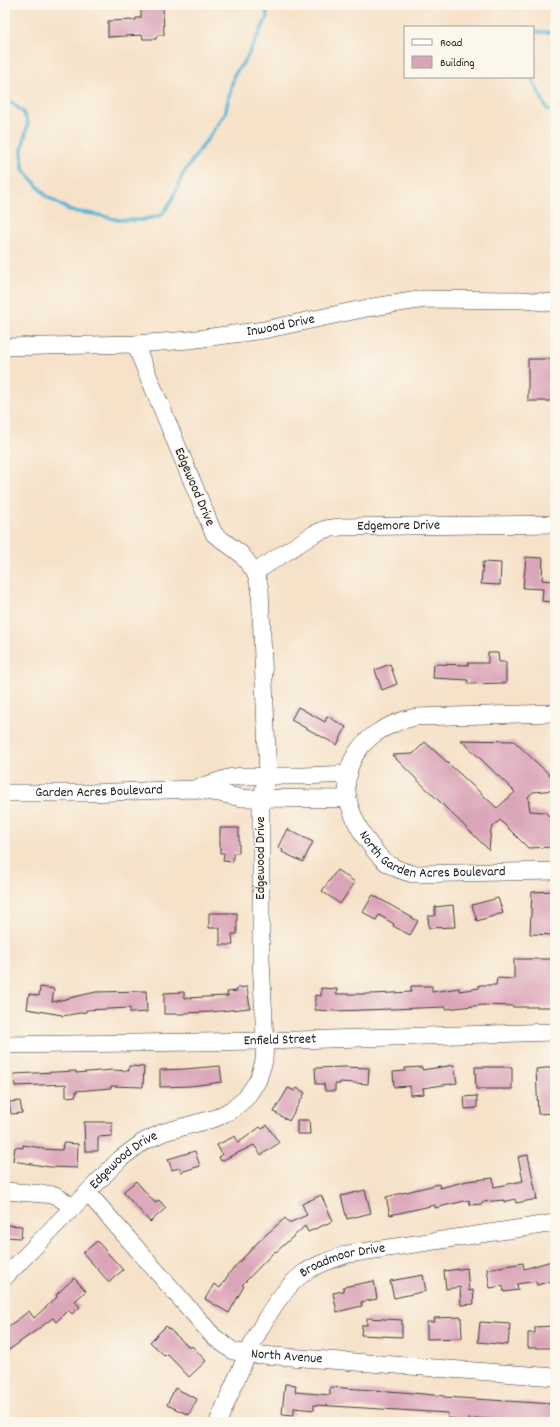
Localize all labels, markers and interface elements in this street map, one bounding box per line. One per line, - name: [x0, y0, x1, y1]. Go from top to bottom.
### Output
- legend: [404, 26, 534, 78]
- text: Road: [440, 35, 462, 52]
- text: Building: [440, 55, 475, 72]
- street label: Inwood Drive: [245, 309, 317, 342]
- street label: Edgewood Drive: [168, 445, 220, 529]
- street label: Edgemore Drive: [357, 516, 440, 537]
- street label: Garden Acres Boulevard: [35, 780, 163, 803]
- street label: Edgewood Drive: [251, 816, 271, 900]
- street label: North Garden Acres Boulevard: [353, 827, 506, 884]
- street label: Enfield Street: [243, 1029, 317, 1051]
- street label: Edgewood Drive: [85, 1126, 161, 1194]
- street label: Broadmoor Drive: [296, 1239, 387, 1283]
- street label: North Avenue: [250, 1344, 323, 1370]

